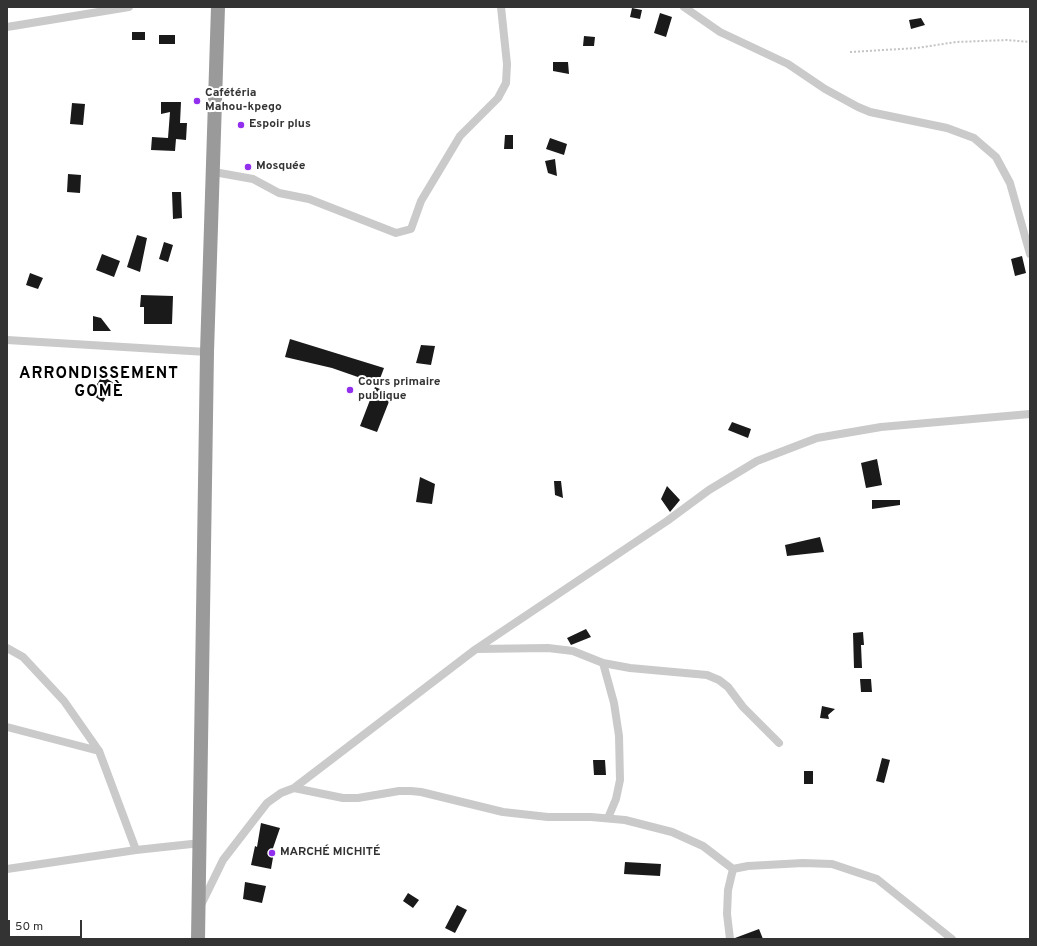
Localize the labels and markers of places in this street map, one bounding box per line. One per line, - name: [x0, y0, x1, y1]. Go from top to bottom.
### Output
- place label: Cafétéria Mahou-kpego: [205, 87, 282, 115]
- marker: Cafétéria Mahou-kpego: [192, 96, 202, 106]
- place label: Espoir plus: [249, 118, 311, 132]
- marker: Espoir plus: [236, 120, 246, 130]
- place label: Mosquée: [256, 160, 305, 174]
- marker: Mosquée: [243, 162, 253, 172]
- place label: Cours primaire publique: [358, 376, 440, 404]
- marker: Cours primaire publique: [345, 385, 355, 395]
- place label: MARCHÉ MICHITÉ: [280, 846, 380, 860]
- marker: MARCHÉ MICHITÉ: [267, 848, 277, 858]

